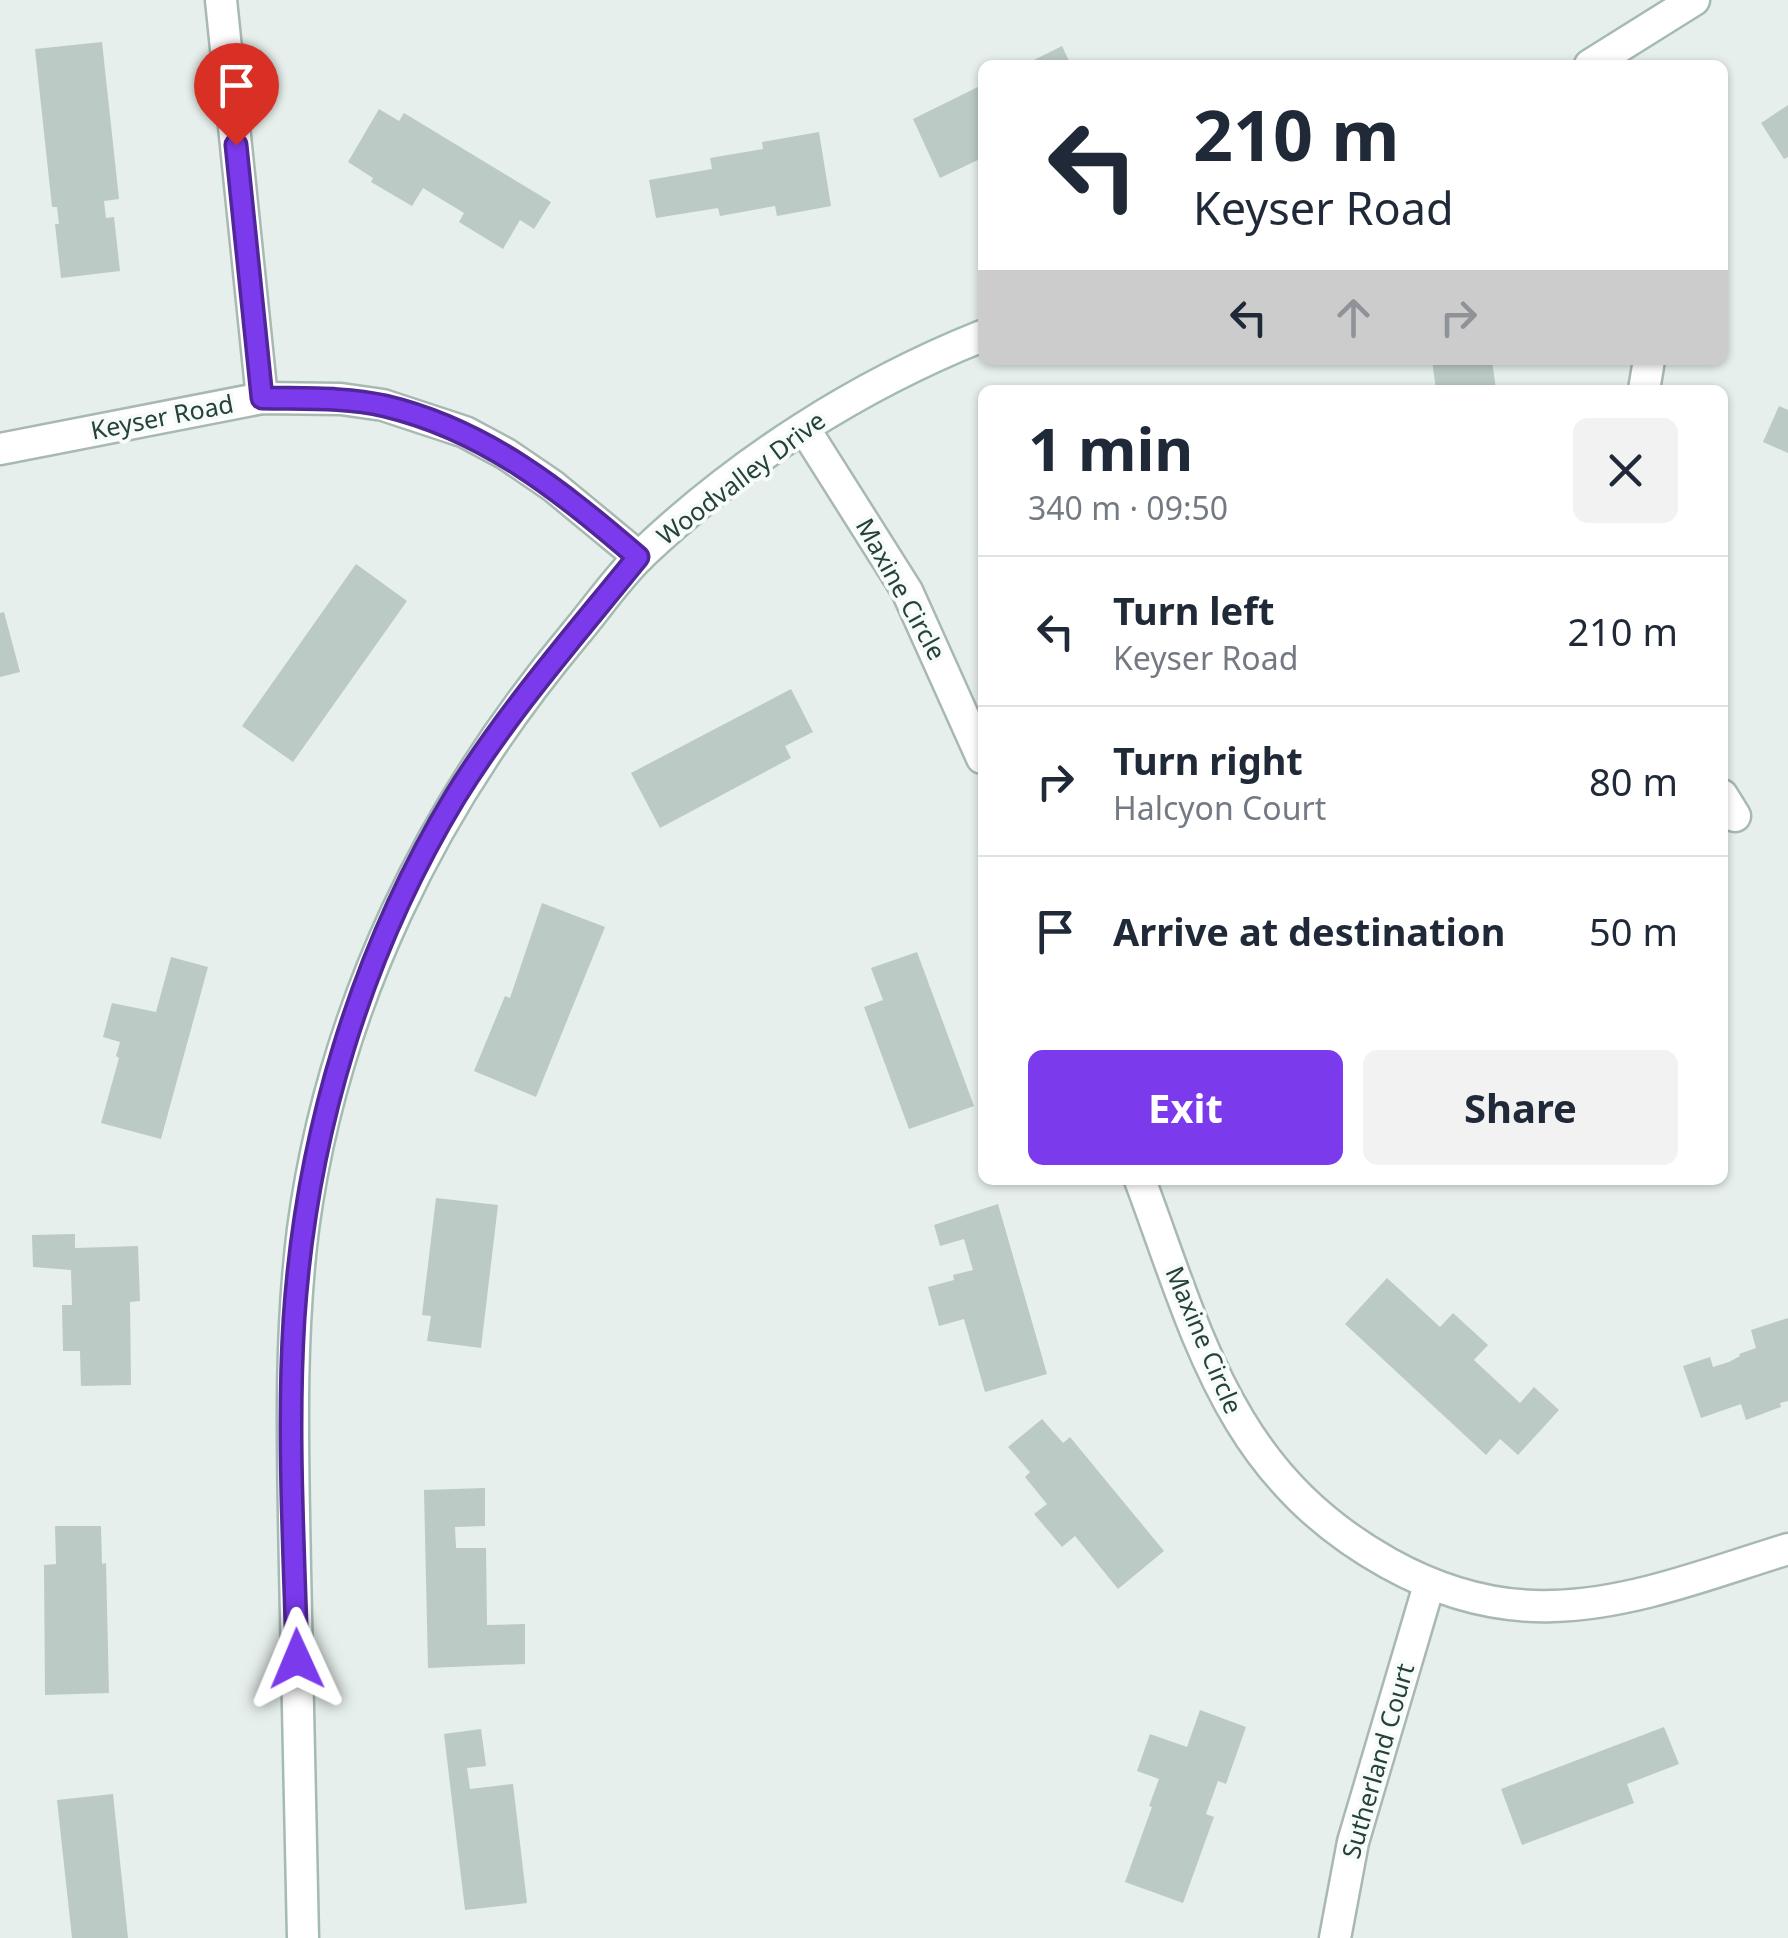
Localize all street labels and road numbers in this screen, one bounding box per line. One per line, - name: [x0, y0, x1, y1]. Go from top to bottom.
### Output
- street label: Keyser Road: [87, 386, 236, 447]
- street label: Woodvalley Drive: [649, 403, 832, 552]
- street label: Maxine Circle: [849, 512, 955, 665]
- street label: Maxine Circle: [1159, 1261, 1251, 1419]
- street label: Sutherland Court: [1333, 1659, 1421, 1862]

